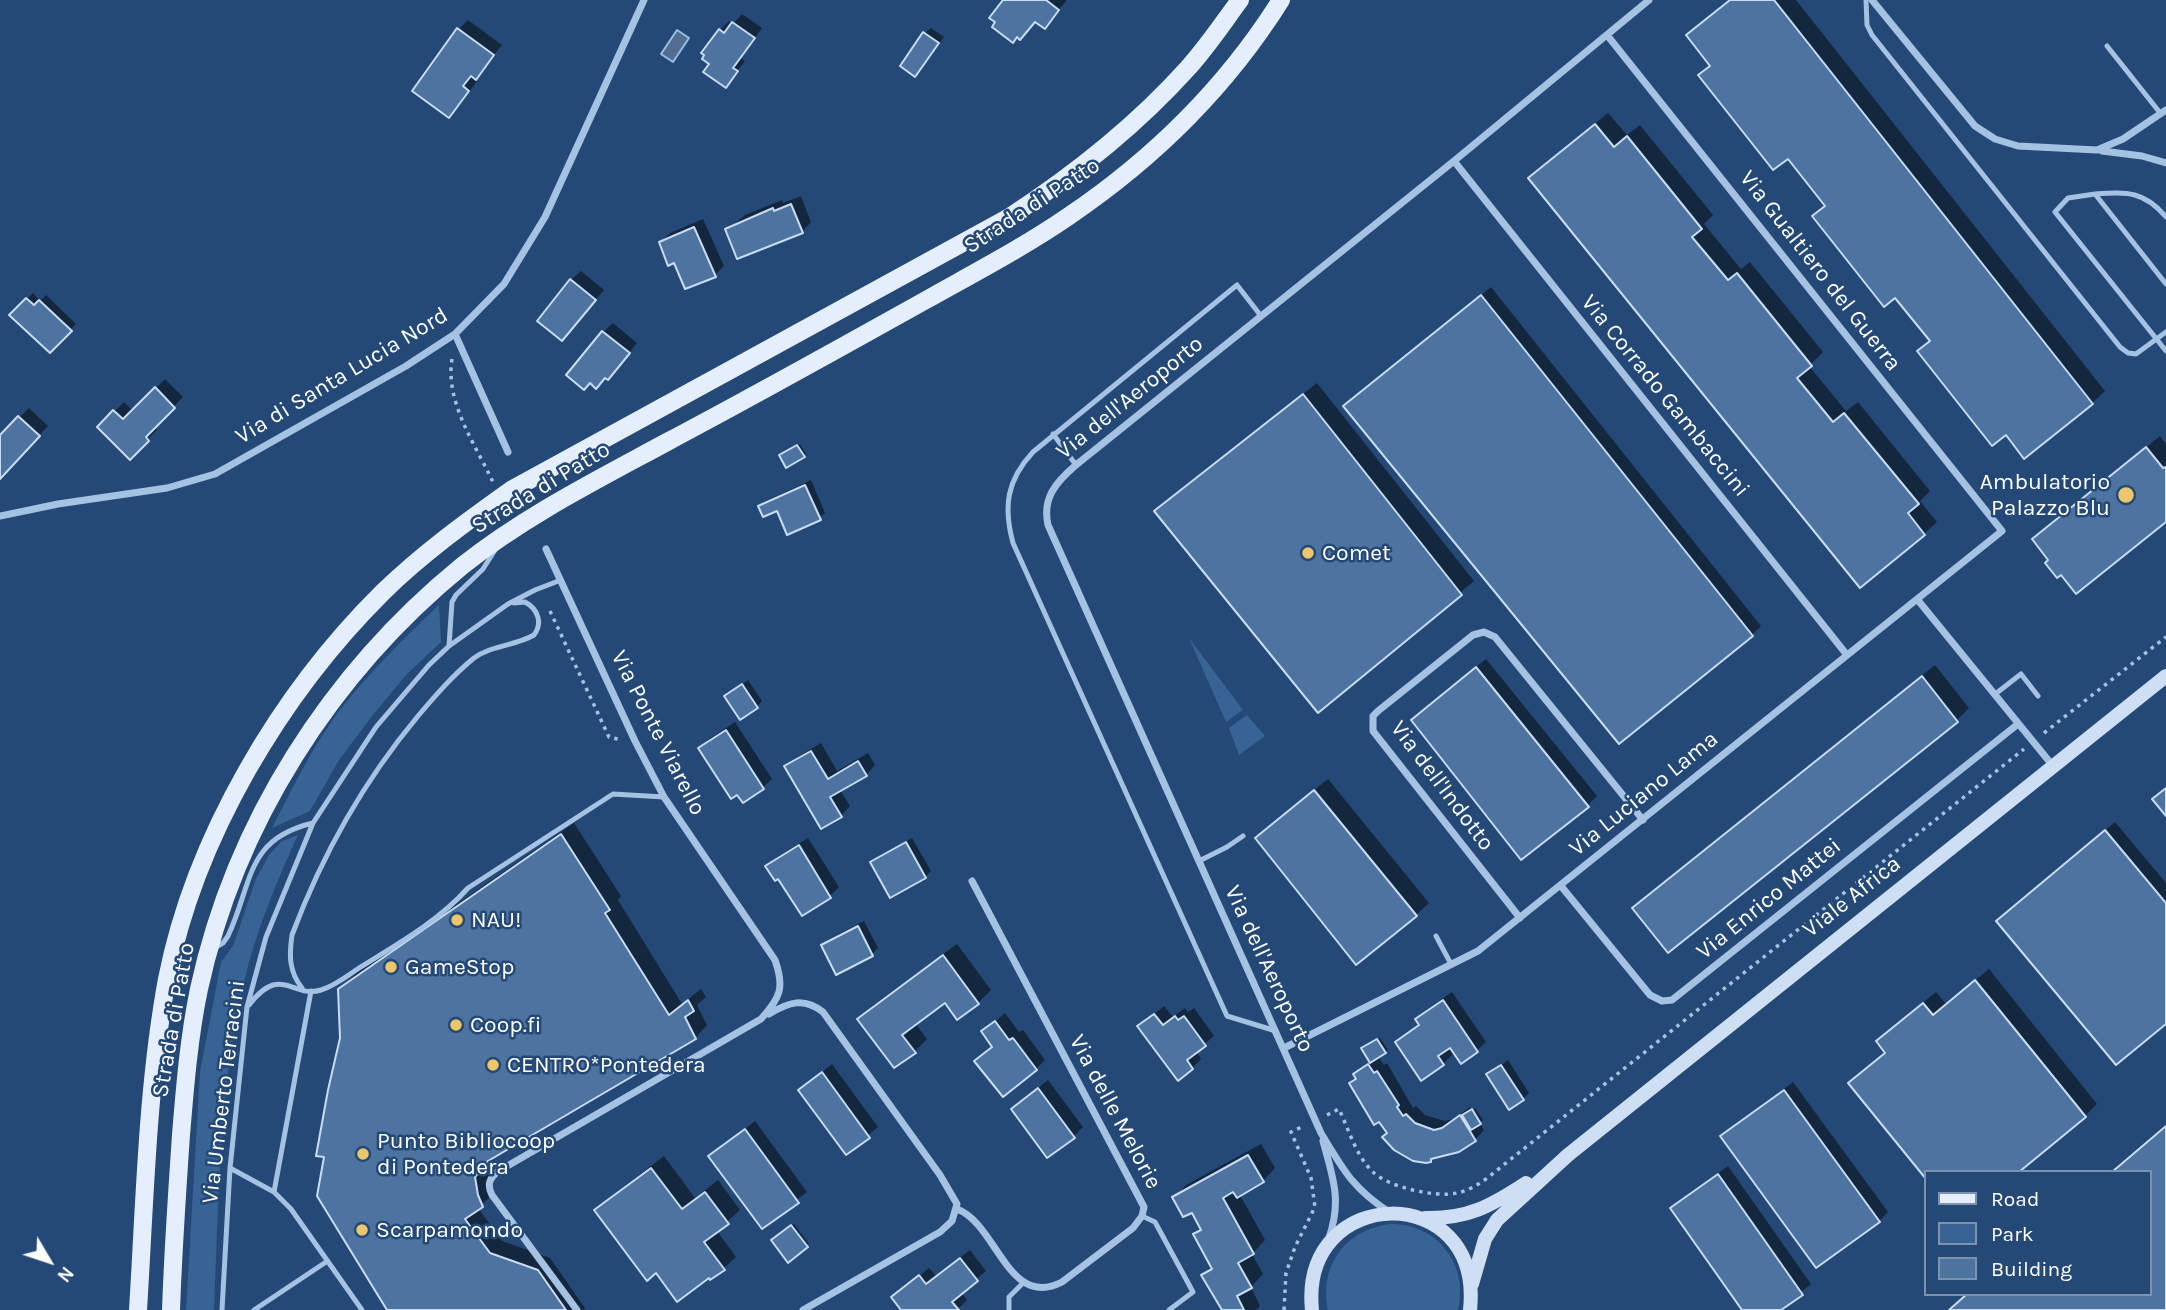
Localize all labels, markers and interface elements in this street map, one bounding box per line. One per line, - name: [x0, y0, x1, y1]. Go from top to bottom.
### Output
- street label: Strada di Patto: [959, 152, 1105, 260]
- street label: Via Gualtiero del Guerra: [1733, 165, 1907, 377]
- street label: Via Corrado Gambaccini: [1575, 289, 1755, 503]
- street label: Via di Santa Lucia Nord: [231, 302, 453, 450]
- street label: Via dell'Aeroporto: [1051, 330, 1209, 466]
- street label: Strada di Patto: [467, 436, 615, 540]
- place label: Ambulatorio Palazzo Blu: [1980, 468, 2110, 522]
- marker: Ambulatorio Palazzo Blu: [2116, 485, 2136, 505]
- place label: Comet: [1322, 539, 1391, 567]
- marker: Comet: [1300, 545, 1316, 561]
- street label: Via Ponte Viarello: [605, 646, 711, 820]
- street label: Via dell'Indotto: [1384, 716, 1500, 856]
- street label: Via Luciano Lama: [1564, 726, 1724, 862]
- street label: Via Enrico Mattei: [1691, 832, 1847, 966]
- street label: Viale Africa: [1798, 850, 1906, 944]
- street label: Via dell'Aeroporto: [1218, 881, 1320, 1057]
- place label: NAU!: [471, 906, 521, 934]
- marker: NAU!: [449, 912, 465, 928]
- street label: Strada di Patto: [147, 941, 201, 1099]
- place label: GameStop: [405, 953, 514, 981]
- marker: GameStop: [383, 959, 399, 975]
- street label: Via Umberto Terracini: [197, 979, 251, 1205]
- place label: Coop.fi: [470, 1011, 542, 1039]
- marker: Coop.fi: [448, 1017, 464, 1033]
- street label: Via delle Melorie: [1063, 1030, 1167, 1194]
- place label: CENTRO*Pontedera: [507, 1051, 706, 1079]
- marker: CENTRO*Pontedera: [485, 1057, 501, 1073]
- place label: Punto Bibliocoop di Pontedera: [377, 1127, 555, 1181]
- marker: Punto Bibliocoop di Pontedera: [355, 1146, 371, 1162]
- legend: [1924, 1170, 2152, 1296]
- text: Road: [1991, 1187, 2039, 1211]
- place label: Scarpamondo: [376, 1216, 523, 1244]
- marker: Scarpamondo: [354, 1222, 370, 1238]
- text: Park: [1991, 1222, 2034, 1246]
- north arrow: [14, 1226, 84, 1296]
- text: Building: [1991, 1257, 2072, 1281]
- text: N: [52, 1262, 78, 1286]

